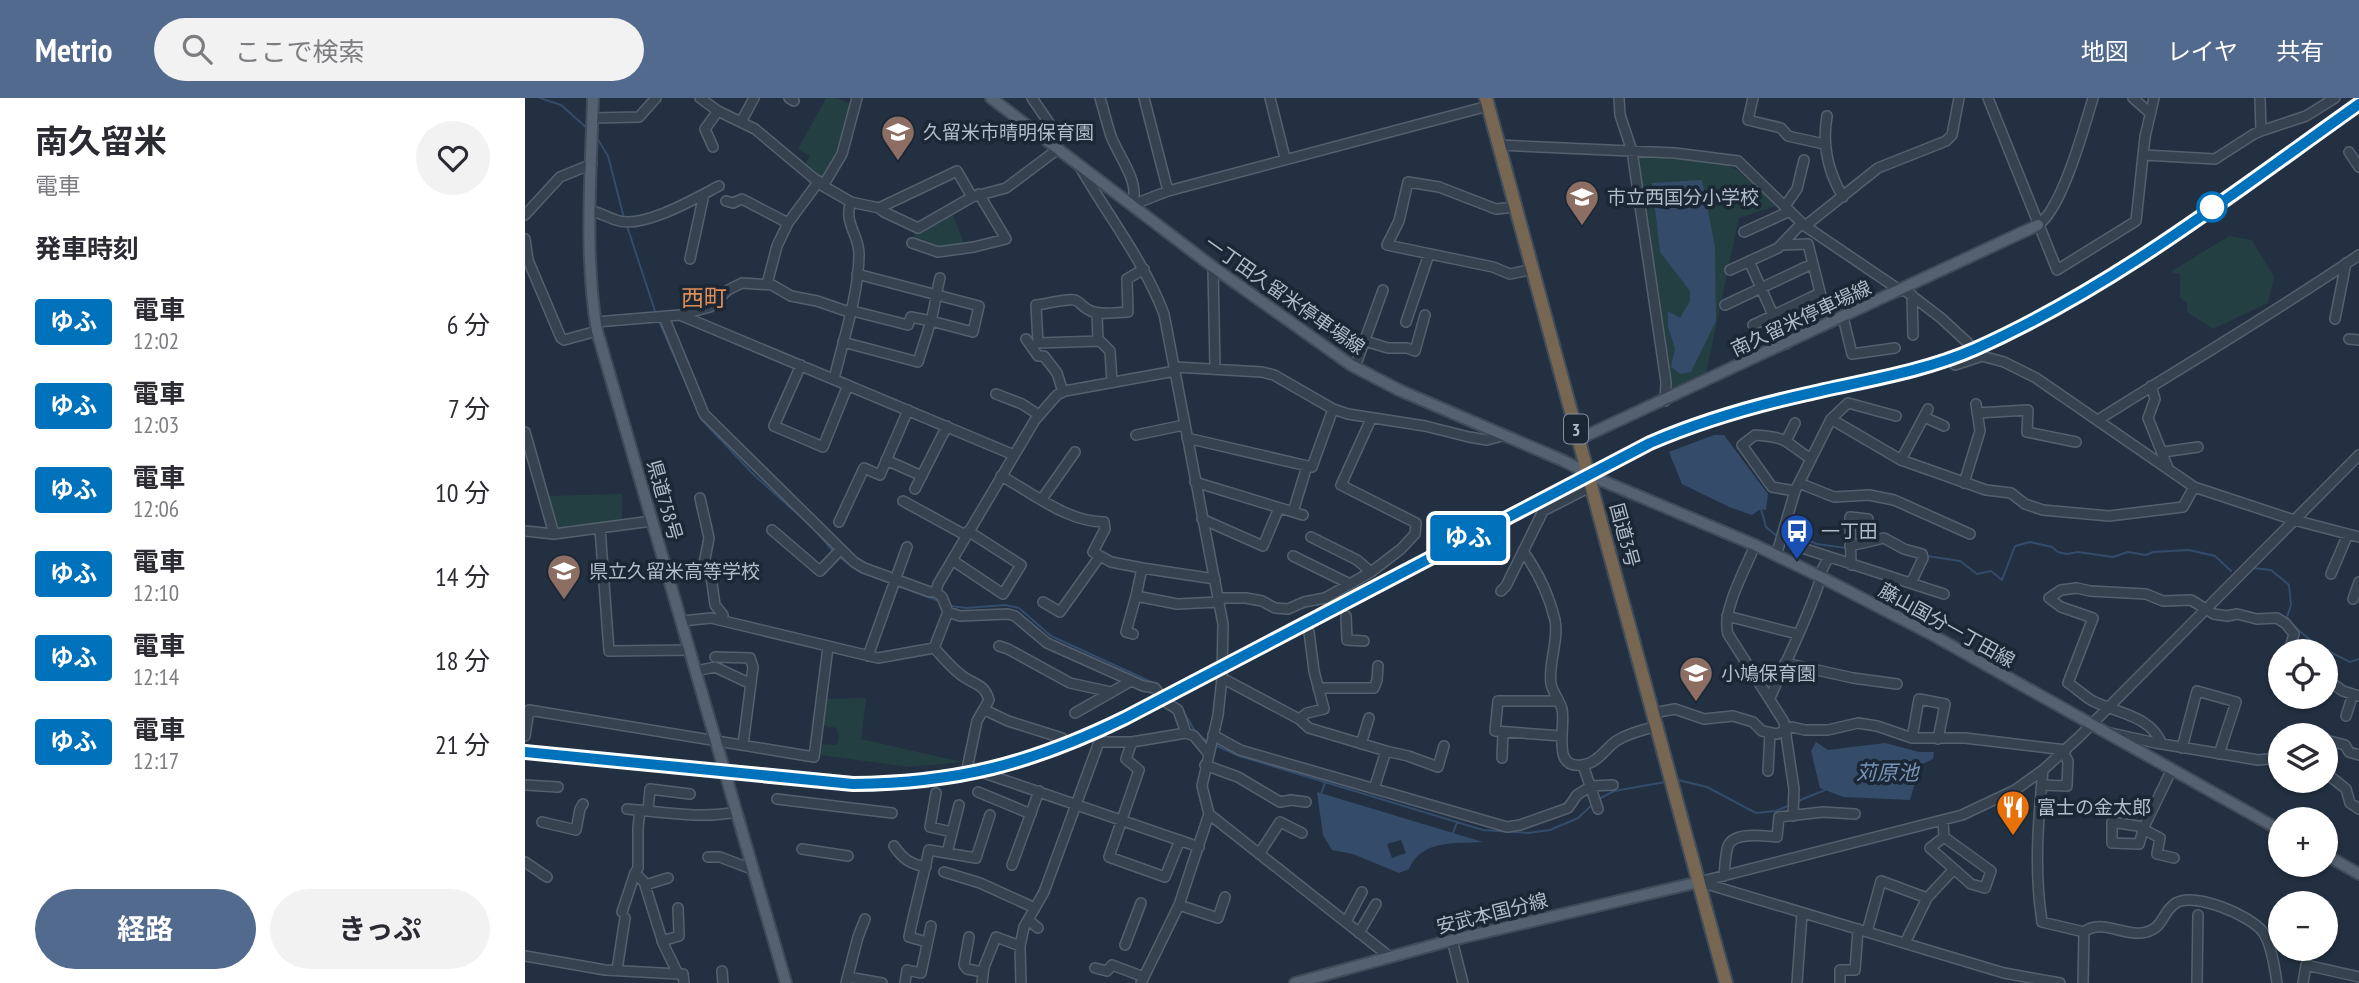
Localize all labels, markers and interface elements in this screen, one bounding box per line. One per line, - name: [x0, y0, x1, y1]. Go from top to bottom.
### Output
- search box: [154, 18, 644, 81]
- text: Metrio: [35, 28, 112, 71]
- icon: search: [178, 30, 216, 68]
- text: ここで検索: [234, 35, 364, 68]
- text: 地図: [2081, 36, 2129, 67]
- text: レイヤ: [2167, 36, 2238, 67]
- text: 共有: [2276, 36, 2324, 67]
- school or university icon: 久留米市晴明保育園: [879, 113, 917, 162]
- text: 南久留米: [35, 119, 167, 162]
- place label: 久留米市晴明保育園: [923, 120, 1094, 144]
- button: heart: [416, 121, 490, 195]
- text: 電車: [35, 171, 81, 200]
- school or university icon: 市立西国分小学校: [1563, 178, 1601, 227]
- place label: 市立西国分小学校: [1607, 185, 1759, 209]
- unlabelled marker: [2197, 192, 2227, 222]
- street label: 一丁田久留米停車場線: [1200, 231, 1370, 359]
- text: 発車時刻: [35, 232, 139, 265]
- street label: 南久留米停車場線: [1727, 275, 1875, 361]
- district label: 西町: [681, 283, 727, 312]
- text: 電車: [133, 293, 185, 326]
- text: ゆふ: [50, 306, 97, 337]
- text: 6 分: [447, 308, 490, 341]
- text: 12:02: [133, 326, 179, 355]
- text: 電車: [133, 377, 185, 410]
- text: ゆふ: [50, 390, 97, 421]
- text: 7 分: [448, 392, 490, 425]
- text: 12:03: [133, 410, 179, 439]
- road number: 3: [1564, 414, 1588, 444]
- street label: 県道758号: [642, 457, 688, 543]
- text: 電車: [133, 461, 185, 494]
- text: ゆふ: [50, 474, 97, 505]
- text: 10 分: [435, 476, 490, 509]
- text: 12:06: [133, 494, 179, 523]
- street label: 国道3号: [1605, 500, 1645, 570]
- bus stop icon: 一丁田: [1778, 512, 1816, 561]
- line badge: ゆふ: [1437, 515, 1499, 561]
- place label: 一丁田: [1821, 519, 1878, 543]
- text: ゆふ: [1444, 522, 1492, 553]
- text: 電車: [133, 545, 185, 578]
- school or university icon: 県立久留米高等学校: [545, 552, 583, 601]
- text: ゆふ: [50, 558, 97, 589]
- place label: 県立久留米高等学校: [589, 559, 760, 583]
- text: 14 分: [435, 560, 490, 593]
- text: 12:10: [133, 578, 179, 607]
- street label: 藤山国分一丁田線: [1875, 578, 2019, 672]
- text: 電車: [133, 629, 185, 662]
- map controls: [2268, 639, 2338, 961]
- button: locate: [2268, 639, 2338, 709]
- text: ゆふ: [50, 642, 97, 673]
- text: 18 分: [435, 644, 490, 677]
- school or university icon: 小鳩保育園: [1677, 654, 1715, 703]
- place label: 小鳩保育園: [1721, 661, 1816, 685]
- text: 12:14: [133, 662, 179, 691]
- text: 電車: [133, 713, 185, 746]
- button: layers: [2268, 723, 2338, 793]
- text: ゆふ: [50, 726, 97, 757]
- text: 21 分: [435, 728, 490, 761]
- text: 12:17: [133, 746, 179, 775]
- water label: 苅原池: [1856, 759, 1920, 786]
- restaurant icon: 富士の金太郎: [1994, 788, 2032, 837]
- place label: 富士の金太郎: [2037, 795, 2151, 819]
- button: +: [2268, 807, 2338, 877]
- street label: 安武本国分線: [1434, 888, 1550, 938]
- button: 経路: [35, 889, 256, 969]
- button: きっぷ: [270, 889, 490, 969]
- button: −: [2268, 891, 2338, 961]

